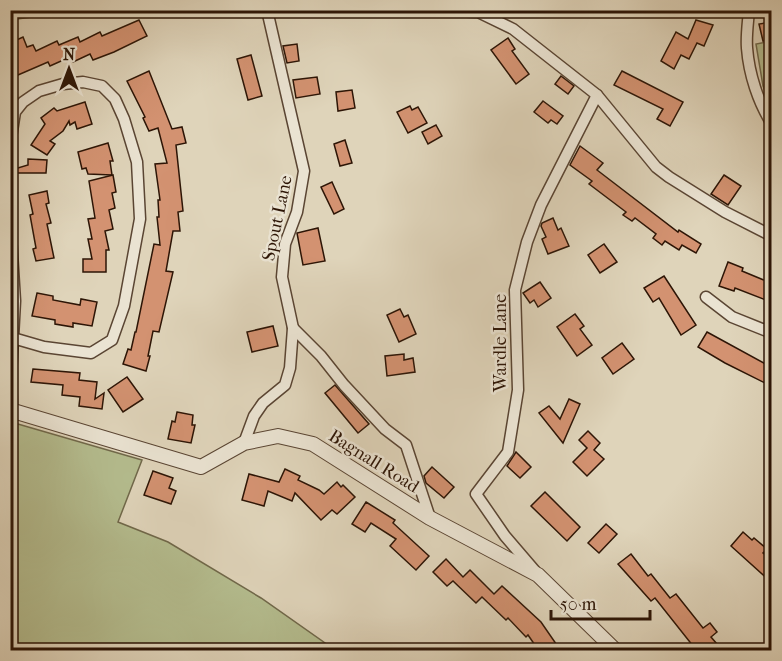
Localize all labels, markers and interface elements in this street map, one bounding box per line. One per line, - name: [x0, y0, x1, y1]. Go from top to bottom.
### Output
- north arrow: [39, 39, 99, 99]
- text: N: [63, 45, 76, 64]
- street label: Spout Lane: [258, 173, 297, 263]
- street label: Wardle Lane: [490, 294, 511, 393]
- street label: Bagnall Road: [325, 425, 423, 498]
- scale bar: [551, 583, 650, 621]
- text: 50 m: [560, 594, 597, 615]

